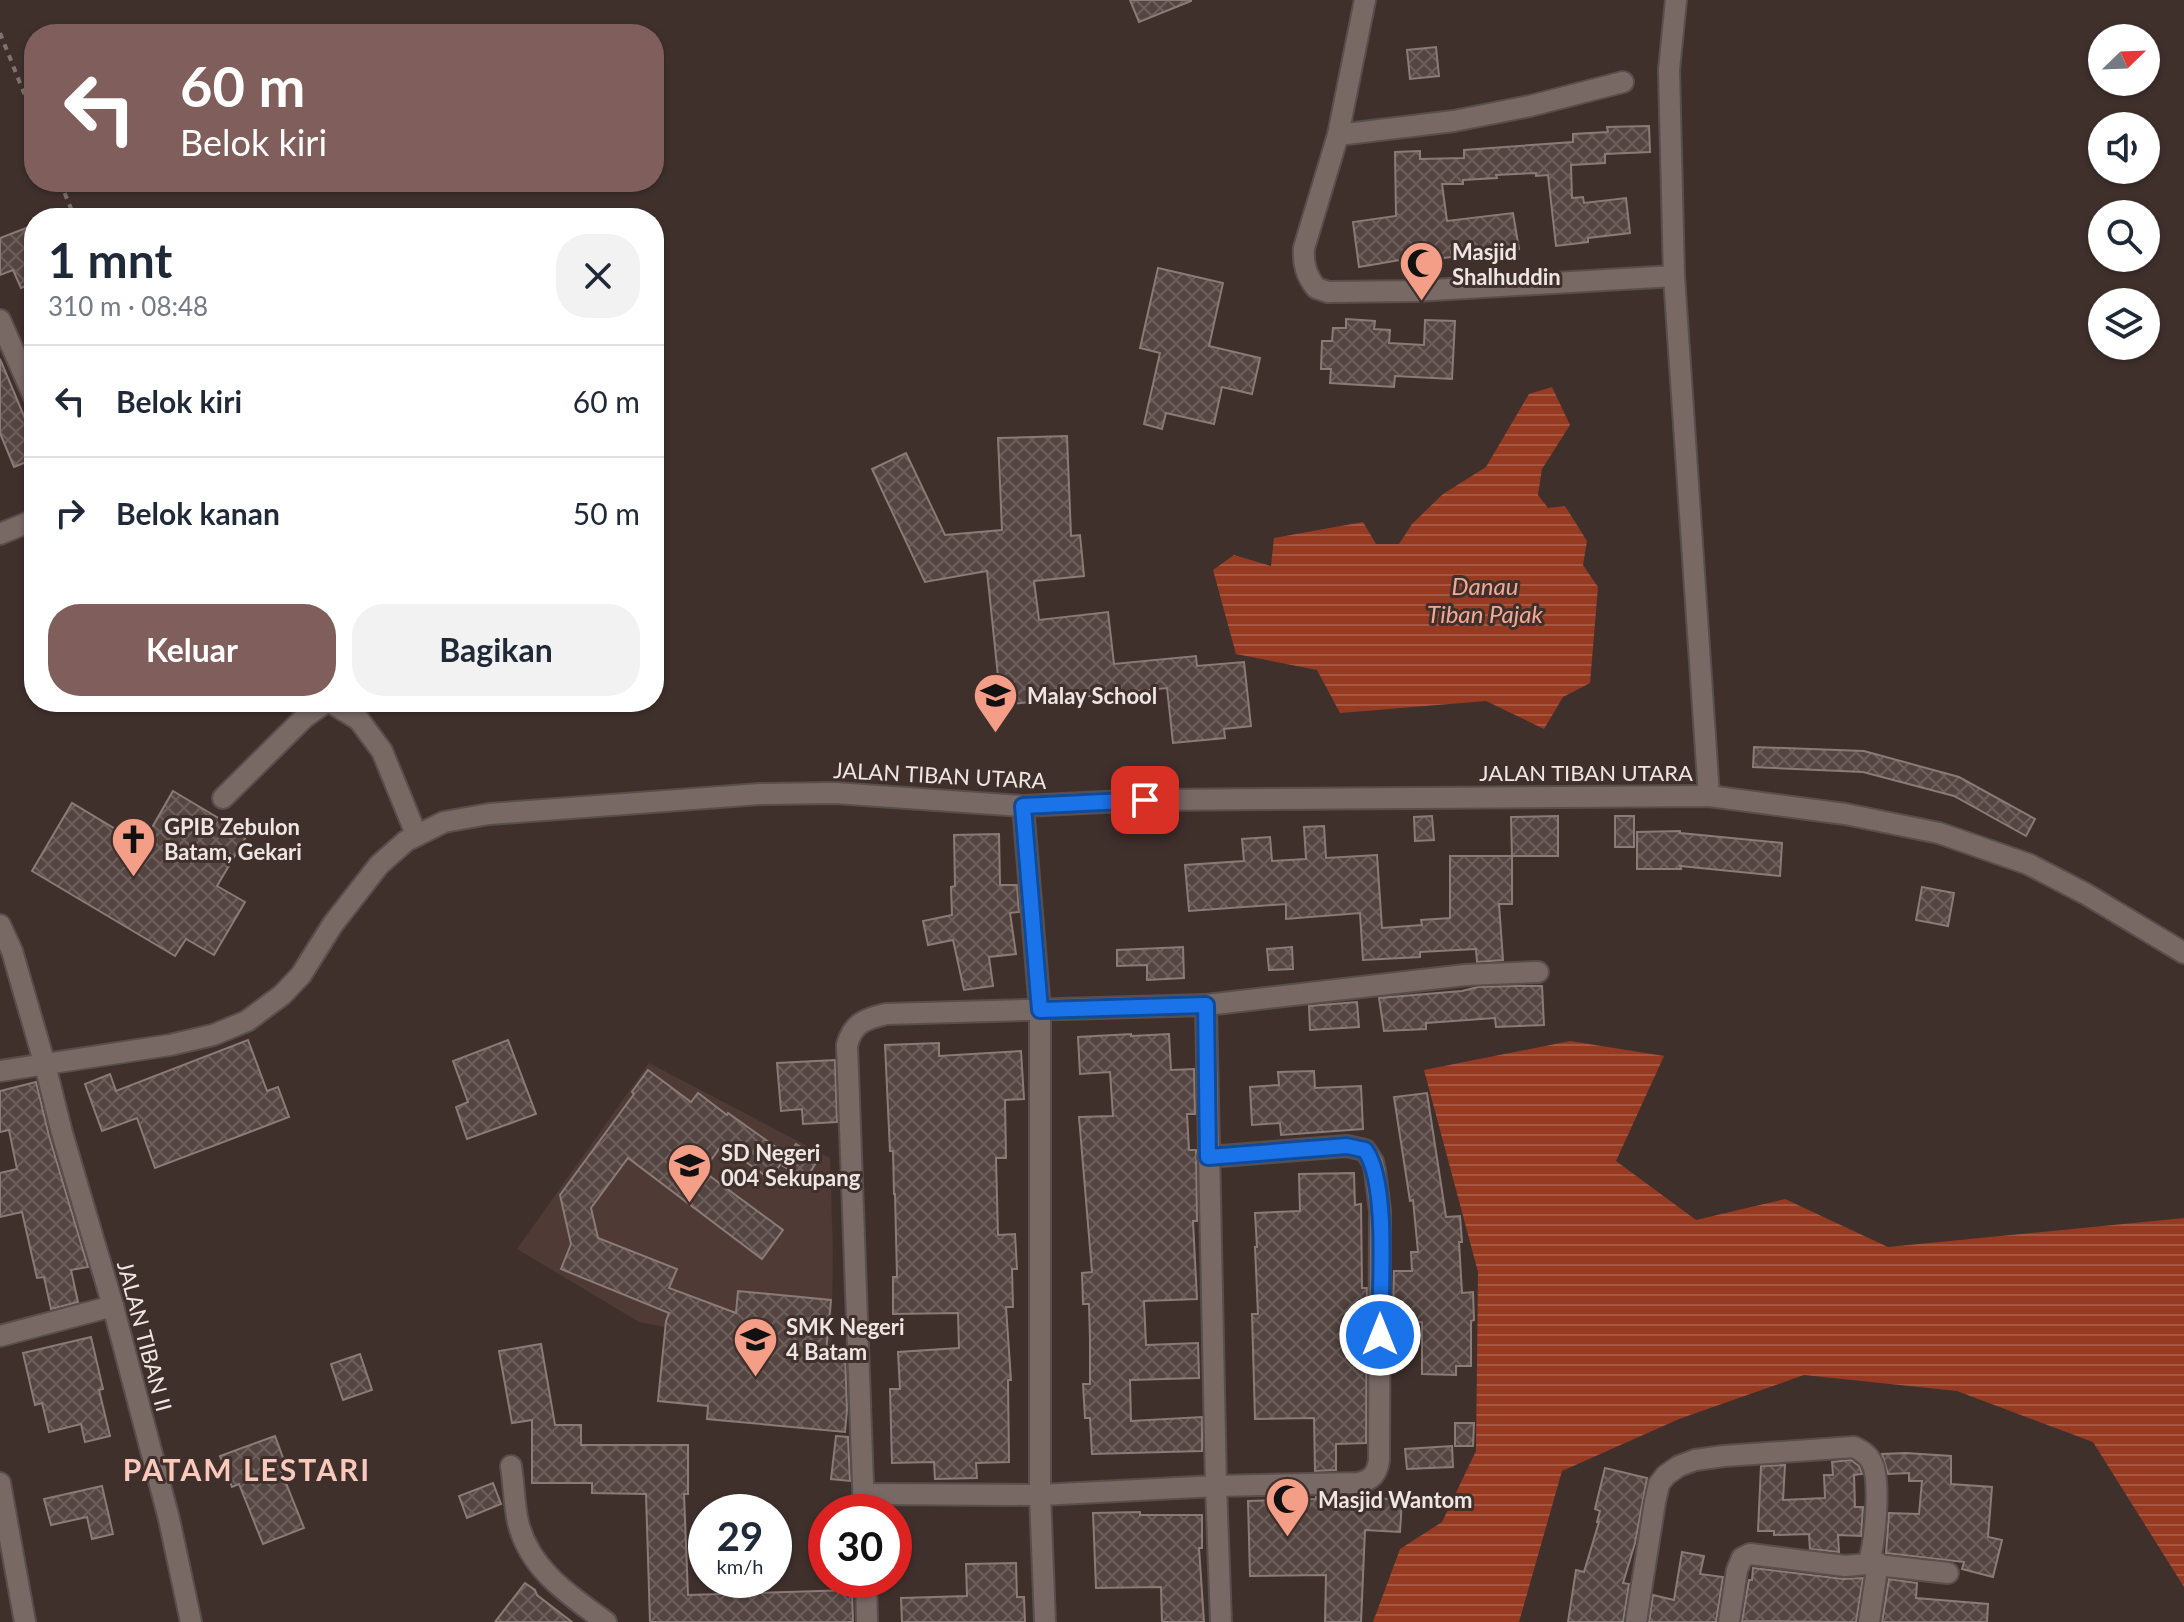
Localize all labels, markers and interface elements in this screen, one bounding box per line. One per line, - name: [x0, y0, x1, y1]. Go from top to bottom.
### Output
- north arrow: [2088, 24, 2160, 96]
- map controls: [2088, 24, 2160, 360]
- text: 60 m: [180, 52, 305, 119]
- icon: left: [48, 56, 152, 160]
- button: sound: [2088, 112, 2160, 184]
- text: Belok kiri: [180, 120, 327, 164]
- button: search: [2088, 200, 2160, 272]
- text: 1 mnt: [48, 231, 172, 288]
- button: close: [556, 234, 640, 318]
- place label: Masjid Shalhuddin: [1452, 238, 1561, 290]
- mosque icon: Masjid Shalhuddin: [1397, 240, 1445, 303]
- button: layers: [2088, 288, 2160, 360]
- text: 310 m · 08:48: [48, 290, 208, 322]
- icon: left: [48, 379, 92, 423]
- text: Belok kiri: [116, 383, 242, 419]
- text: 60 m: [573, 383, 640, 419]
- icon: right: [48, 491, 92, 535]
- text: Belok kanan: [116, 495, 280, 531]
- text: 50 m: [573, 495, 640, 531]
- water label: Danau Tiban Pajak: [1427, 571, 1544, 628]
- button: Keluar: [48, 604, 336, 696]
- button: Bagikan: [352, 604, 640, 696]
- school or university icon: Malay School: [972, 671, 1020, 734]
- place label: Malay School: [1027, 682, 1157, 709]
- street label: JALAN TIBAN UTARA: [833, 756, 1047, 794]
- street label: JALAN TIBAN UTARA: [1479, 759, 1693, 786]
- pin: [1111, 766, 1179, 834]
- icon: arrive: [1123, 778, 1167, 822]
- place label: GPIB Zebulon Batam, Gekari: [164, 813, 302, 865]
- church icon: GPIB Zebulon Batam, Gekari: [109, 815, 157, 878]
- place label: SD Negeri 004 Sekupang: [721, 1139, 861, 1191]
- school or university icon: SD Negeri 004 Sekupang: [666, 1141, 714, 1204]
- street label: JALAN TIBAN II: [112, 1258, 178, 1414]
- position arrow: [1338, 1293, 1422, 1377]
- place label: SMK Negeri 4 Batam: [786, 1313, 905, 1365]
- school or university icon: SMK Negeri 4 Batam: [731, 1315, 779, 1378]
- district label: PATAM LESTARI: [123, 1451, 371, 1487]
- mosque icon: Masjid Wantom: [1263, 1475, 1311, 1538]
- place label: Masjid Wantom: [1318, 1486, 1473, 1513]
- speed limit sign: 30: [808, 1494, 912, 1598]
- text: 29: [717, 1512, 763, 1560]
- text: km/h: [717, 1554, 763, 1578]

